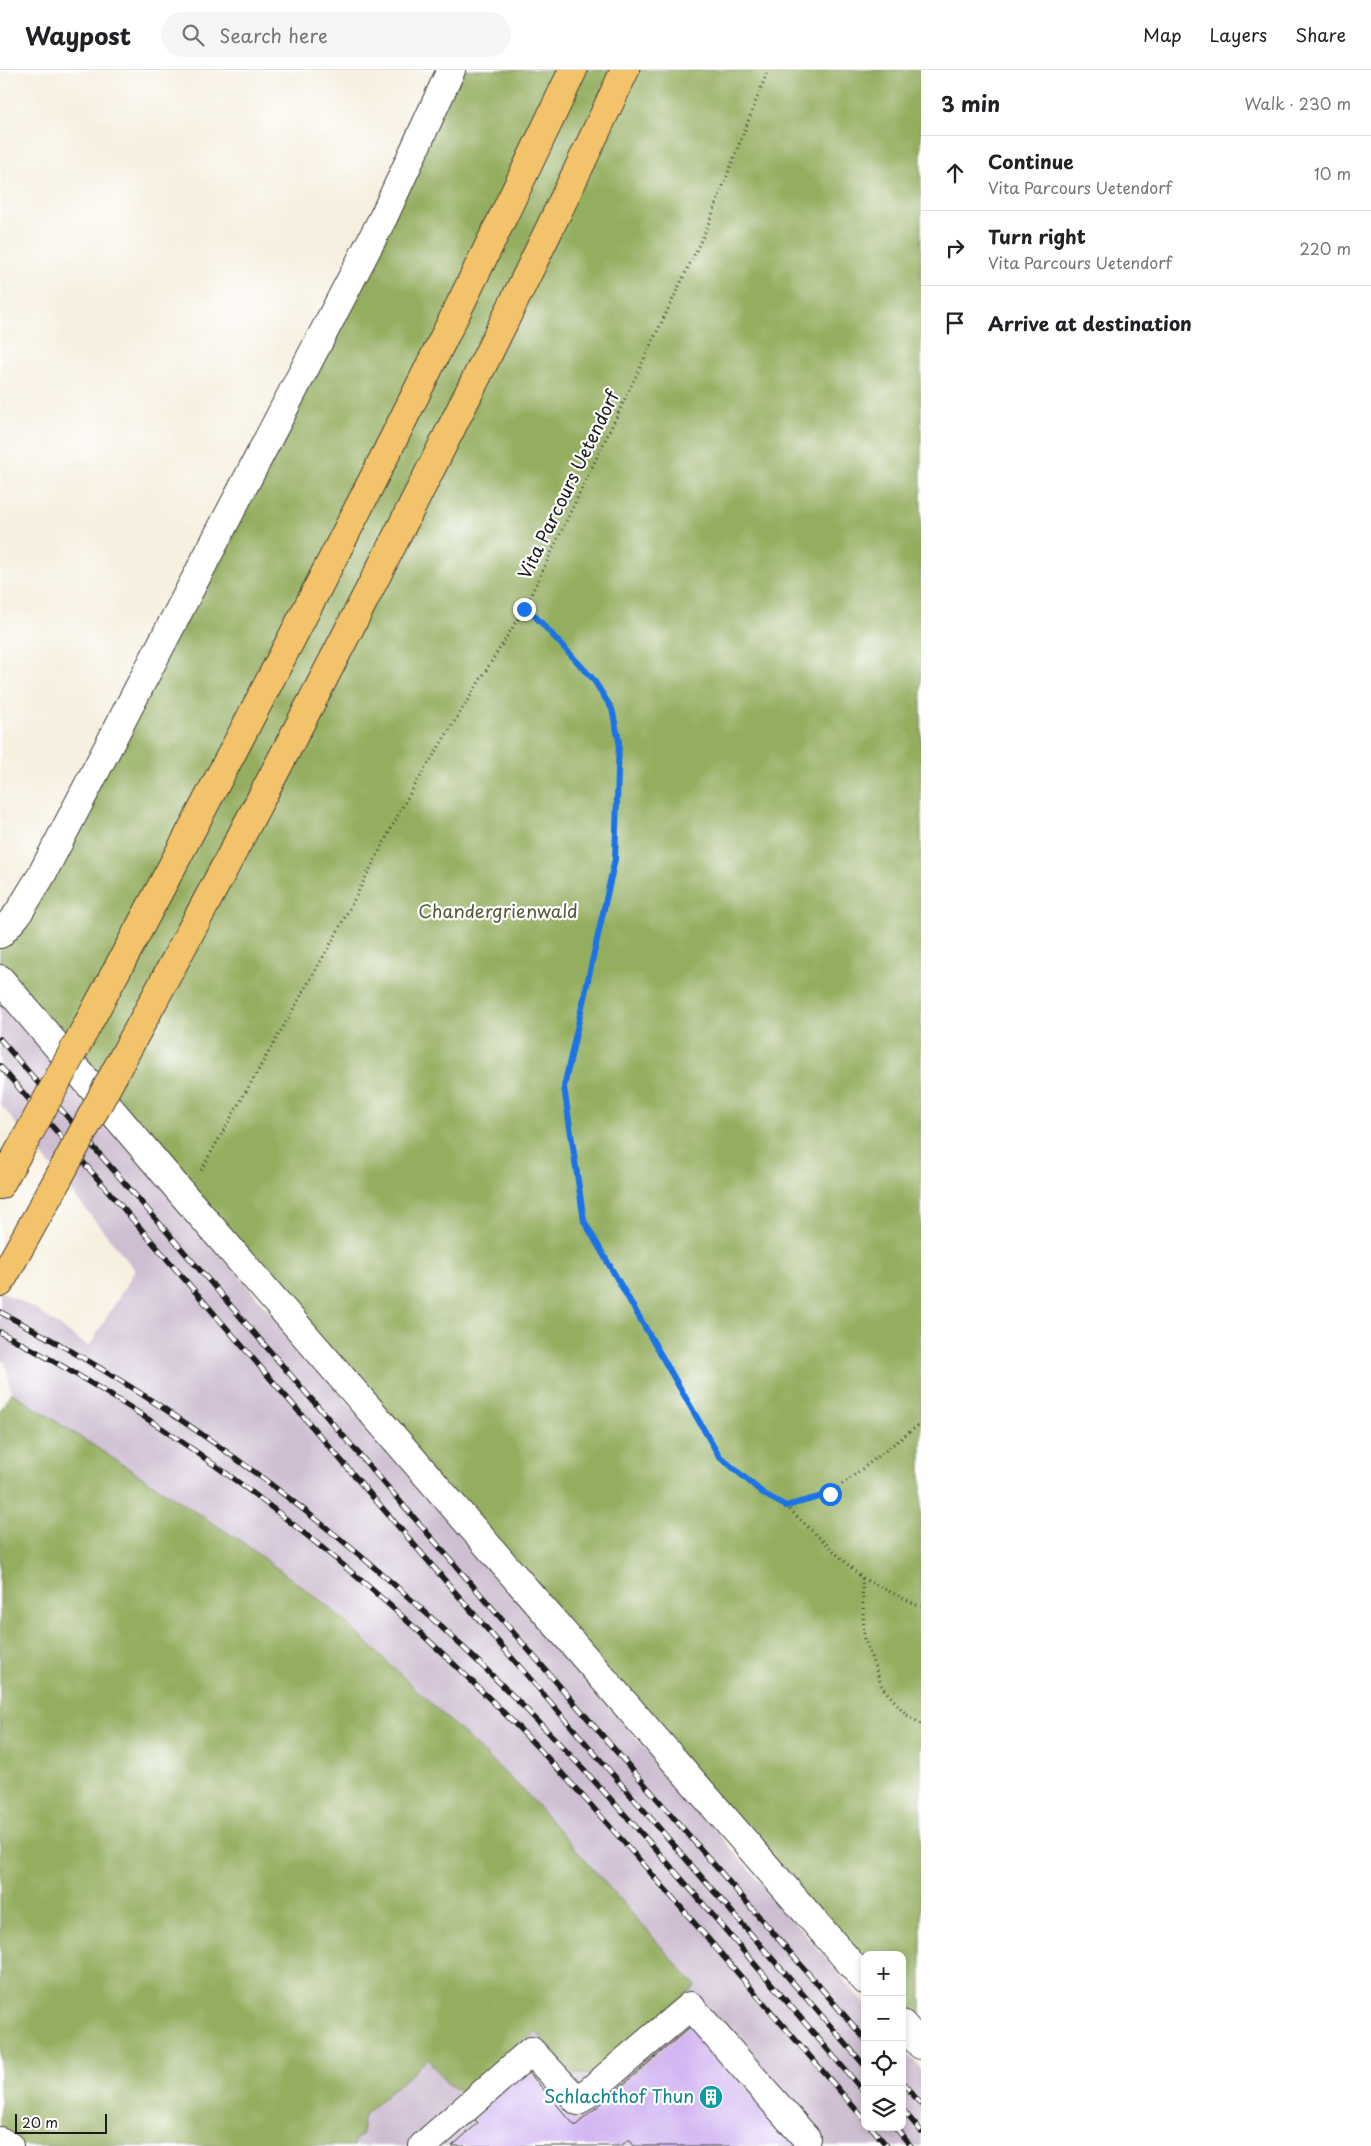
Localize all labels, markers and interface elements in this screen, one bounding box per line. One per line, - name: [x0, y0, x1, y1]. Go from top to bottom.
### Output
- search box: [161, 12, 511, 57]
- text: Waypost: [25, 17, 131, 53]
- icon: search: [179, 21, 207, 49]
- text: Search here: [219, 21, 328, 49]
- text: Map: [1143, 21, 1182, 48]
- text: Layers: [1210, 21, 1267, 48]
- text: Share: [1295, 21, 1346, 48]
- text: 3 min: [941, 87, 1000, 119]
- text: Walk · 230 m: [1244, 91, 1351, 115]
- text: Continue: [988, 147, 1074, 175]
- icon: ahead: [941, 159, 969, 187]
- text: 10 m: [1314, 161, 1351, 185]
- text: Vita Parcours Uetendorf: [988, 175, 1172, 199]
- text: Turn right: [988, 222, 1086, 250]
- icon: right: [941, 234, 969, 262]
- text: 220 m: [1300, 236, 1351, 260]
- text: Vita Parcours Uetendorf: [988, 250, 1172, 274]
- icon: arrive: [941, 309, 969, 337]
- text: Arrive at destination: [988, 309, 1192, 337]
- street label: Vita Parcours Uetendorf: [510, 384, 626, 583]
- route end: [513, 598, 536, 621]
- park label: Chandergrienwald: [418, 897, 578, 924]
- route start: [819, 1483, 842, 1506]
- map controls: [861, 1951, 906, 2131]
- button: +: [861, 1951, 906, 1996]
- button: −: [861, 1996, 906, 2041]
- button: locate: [861, 2041, 906, 2086]
- place label: Schlachthof Thun: [544, 2082, 694, 2109]
- building icon: Schlachthof Thun: [698, 2084, 724, 2110]
- button: layers: [861, 2086, 906, 2131]
- scale bar: [15, 2111, 108, 2134]
- text: 20 m: [22, 2112, 58, 2133]

